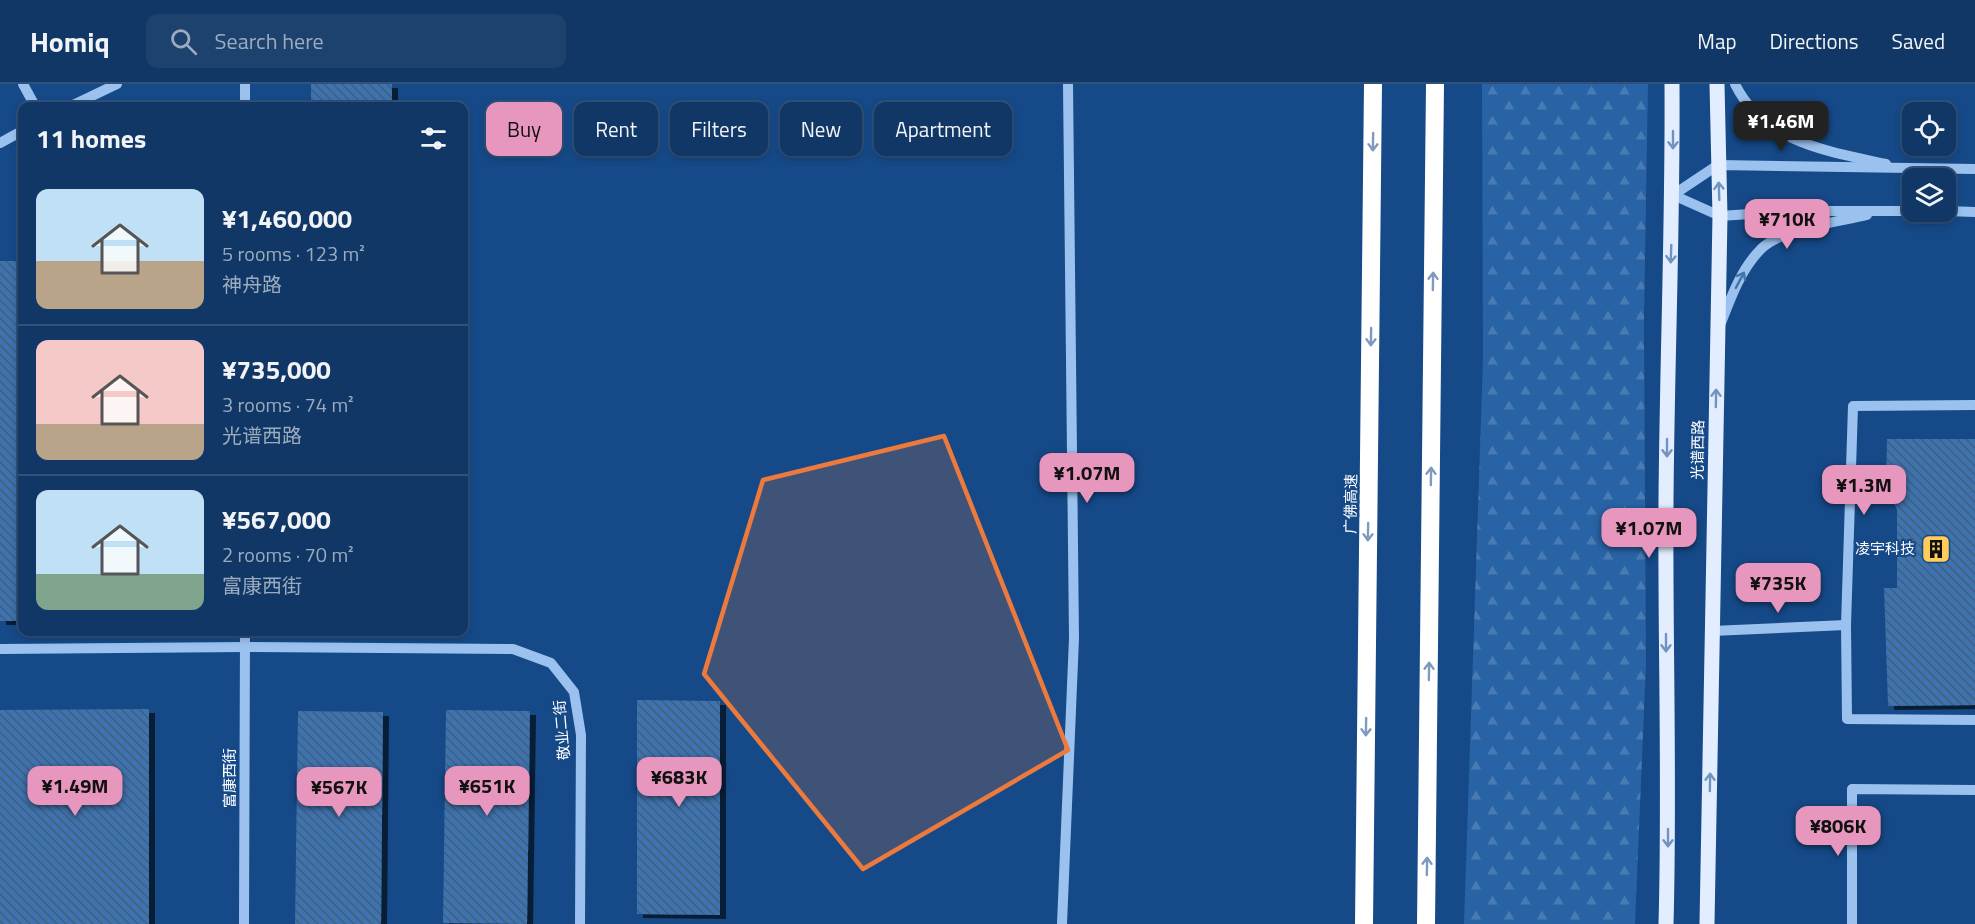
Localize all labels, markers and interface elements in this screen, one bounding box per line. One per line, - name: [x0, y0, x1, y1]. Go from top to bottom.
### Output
- search box: [146, 14, 566, 68]
- text: Homiq: [30, 20, 110, 63]
- text: Search here: [215, 24, 324, 58]
- icon: search: [167, 25, 200, 58]
- text: Map: [1697, 25, 1737, 57]
- text: Directions: [1770, 25, 1859, 57]
- text: Saved: [1892, 25, 1945, 57]
- pin: ¥1.46M: [1732, 101, 1830, 152]
- chip: Buy: [486, 102, 562, 156]
- chip: Rent: [574, 102, 658, 156]
- chip: Filters: [670, 102, 768, 156]
- chip: New: [780, 102, 862, 156]
- chip: Apartment: [874, 102, 1012, 156]
- map controls: [1902, 102, 1956, 222]
- button: locate: [1902, 102, 1956, 156]
- text: ¥1.46M: [1747, 105, 1815, 136]
- text: 11 homes: [36, 119, 146, 158]
- icon: filters: [417, 122, 450, 155]
- one-way arrow: [1667, 129, 1679, 149]
- one-way arrow: [1367, 132, 1379, 152]
- button: layers: [1902, 168, 1956, 222]
- one-way arrow: [1713, 182, 1724, 202]
- text: ¥1,460,000: [222, 199, 352, 238]
- pin: ¥710K: [1745, 199, 1829, 250]
- text: ¥710K: [1759, 203, 1815, 234]
- icon: home: [84, 213, 156, 285]
- text: 5 rooms · 123 m²: [222, 238, 365, 269]
- one-way arrow: [1665, 243, 1677, 263]
- text: 神舟路: [222, 269, 282, 300]
- one-way arrow: [1427, 271, 1439, 291]
- one-way arrow: [1735, 271, 1746, 289]
- one-way arrow: [1365, 327, 1376, 347]
- text: ¥735,000: [222, 350, 331, 389]
- icon: home: [84, 364, 156, 436]
- one-way arrow: [1711, 388, 1722, 408]
- text: 3 rooms · 74 m²: [222, 389, 354, 420]
- text: 光谱西路: [222, 420, 302, 451]
- street label: 光谱西路: [1685, 420, 1710, 480]
- one-way arrow: [1661, 438, 1673, 458]
- pin: ¥1.07M: [1038, 453, 1136, 504]
- text: ¥1.07M: [1053, 457, 1121, 488]
- pin: ¥1.3M: [1822, 465, 1906, 516]
- one-way arrow: [1425, 466, 1437, 486]
- text: ¥1.3M: [1836, 469, 1892, 500]
- street label: 广佛高速: [1338, 474, 1363, 534]
- text: ¥567,000: [222, 500, 331, 539]
- pin: ¥1.07M: [1600, 508, 1698, 559]
- text: ¥1.07M: [1615, 512, 1683, 543]
- icon: home: [84, 514, 156, 586]
- one-way arrow: [1362, 522, 1374, 542]
- building icon: 凌宇科技: [1920, 533, 1952, 565]
- place label: 凌宇科技: [1855, 537, 1915, 560]
- text: 2 rooms · 70 m²: [222, 539, 354, 570]
- pin: ¥735K: [1736, 563, 1820, 614]
- text: ¥735K: [1750, 567, 1806, 598]
- text: 富康西街: [222, 570, 302, 601]
- one-way arrow: [1660, 633, 1672, 653]
- one-way arrow: [1423, 661, 1435, 681]
- street label: 敬业二街: [547, 699, 576, 761]
- one-way arrow: [1360, 717, 1372, 737]
- street label: 富康西街: [218, 748, 241, 808]
- pin: ¥683K: [637, 757, 721, 808]
- text: ¥683K: [651, 761, 707, 792]
- pin: ¥1.49M: [26, 766, 124, 817]
- pin: ¥651K: [445, 766, 529, 817]
- pin: ¥567K: [297, 767, 381, 818]
- text: ¥1.49M: [41, 770, 109, 801]
- text: ¥651K: [459, 770, 515, 801]
- text: ¥567K: [311, 771, 367, 802]
- one-way arrow: [1704, 772, 1716, 792]
- pin: ¥806K: [1796, 806, 1880, 857]
- text: ¥806K: [1810, 810, 1866, 841]
- one-way arrow: [1662, 828, 1673, 848]
- one-way arrow: [1421, 856, 1432, 876]

